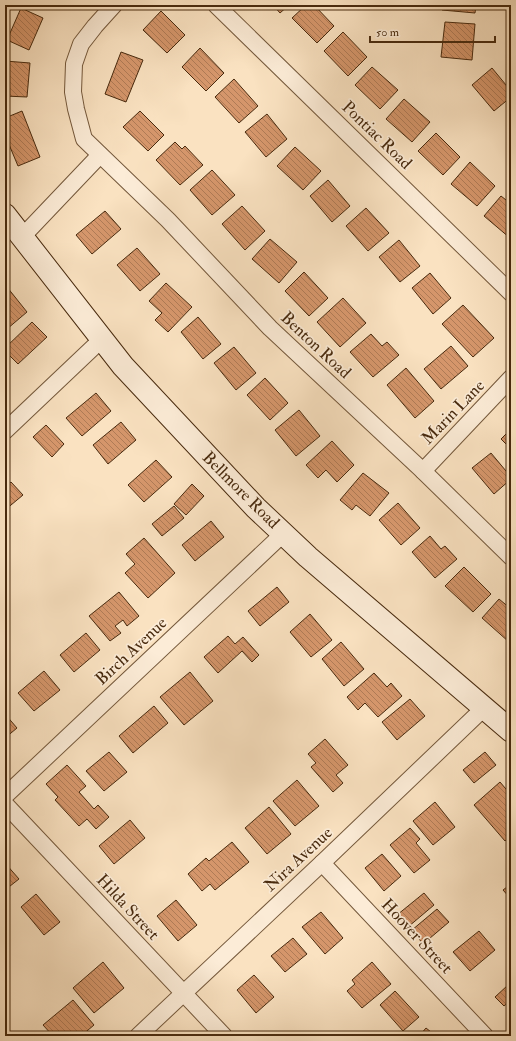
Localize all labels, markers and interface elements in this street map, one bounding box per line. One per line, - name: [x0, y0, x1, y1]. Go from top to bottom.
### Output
- scale bar: [370, 18, 495, 44]
- text: 50 m: [376, 25, 400, 40]
- street label: Pontiac Road: [338, 96, 417, 174]
- street label: Benton Road: [276, 307, 356, 383]
- street label: Marin Lane: [417, 375, 489, 449]
- street label: Bellmore Road: [198, 447, 284, 533]
- street label: Birch Avenue: [91, 612, 171, 690]
- street label: Nira Avenue: [259, 822, 337, 896]
- street label: Hilda Street: [92, 870, 164, 945]
- street label: Hoover Street: [377, 894, 457, 978]

